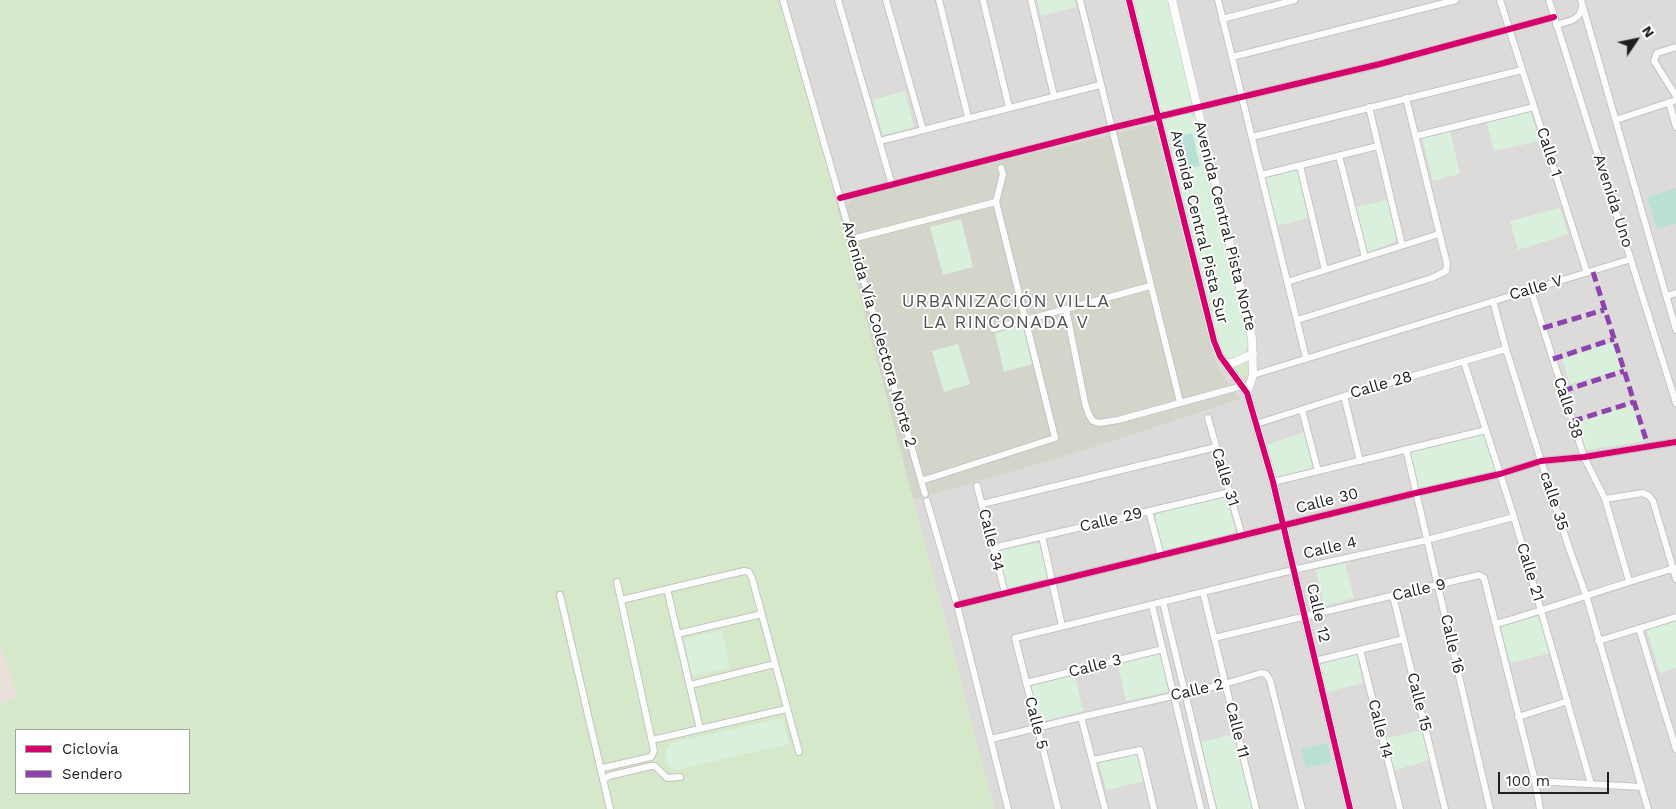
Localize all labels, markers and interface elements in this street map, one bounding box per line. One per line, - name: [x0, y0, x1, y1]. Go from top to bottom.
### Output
- north arrow: [1611, 15, 1661, 65]
- text: N: [1639, 23, 1658, 40]
- street label: Avenida Central Pista Norte: [1190, 119, 1260, 333]
- street label: Calle 1: [1532, 125, 1566, 179]
- street label: Avenida Central Pista Sur: [1166, 128, 1232, 326]
- street label: Avenida Uno: [1589, 152, 1637, 250]
- street label: Avenida Vía Colectora Norte 2: [837, 219, 921, 449]
- street label: Calle V: [1507, 271, 1565, 305]
- district label: URBANIZACIÓN VILLA LA RINCONADA V: [900, 291, 1112, 334]
- street label: Calle 28: [1348, 367, 1414, 403]
- street label: Calle 38: [1549, 375, 1587, 441]
- street label: Calle 31: [1207, 445, 1243, 509]
- street label: calle 35: [1535, 469, 1573, 533]
- street label: Calle 30: [1294, 484, 1360, 518]
- street label: Calle 29: [1078, 503, 1144, 537]
- street label: Calle 34: [974, 507, 1008, 573]
- street label: Calle 4: [1301, 533, 1359, 563]
- street label: Calle 21: [1512, 540, 1548, 604]
- street label: Calle 9: [1390, 575, 1448, 605]
- street label: Calle 12: [1302, 582, 1334, 644]
- street label: Calle 16: [1436, 612, 1468, 676]
- street label: Calle 3: [1067, 650, 1123, 682]
- street label: Calle 15: [1402, 671, 1436, 733]
- street label: Calle 2: [1169, 675, 1225, 705]
- street label: Calle 5: [1020, 695, 1052, 751]
- street label: Calle 14: [1363, 697, 1397, 761]
- street label: Calle 11: [1221, 700, 1253, 760]
- legend: [15, 729, 190, 794]
- text: Ciclovía: [62, 740, 119, 758]
- scale bar: [1501, 762, 1612, 794]
- text: Sendero: [62, 765, 123, 783]
- text: 100 m: [1506, 772, 1550, 790]

